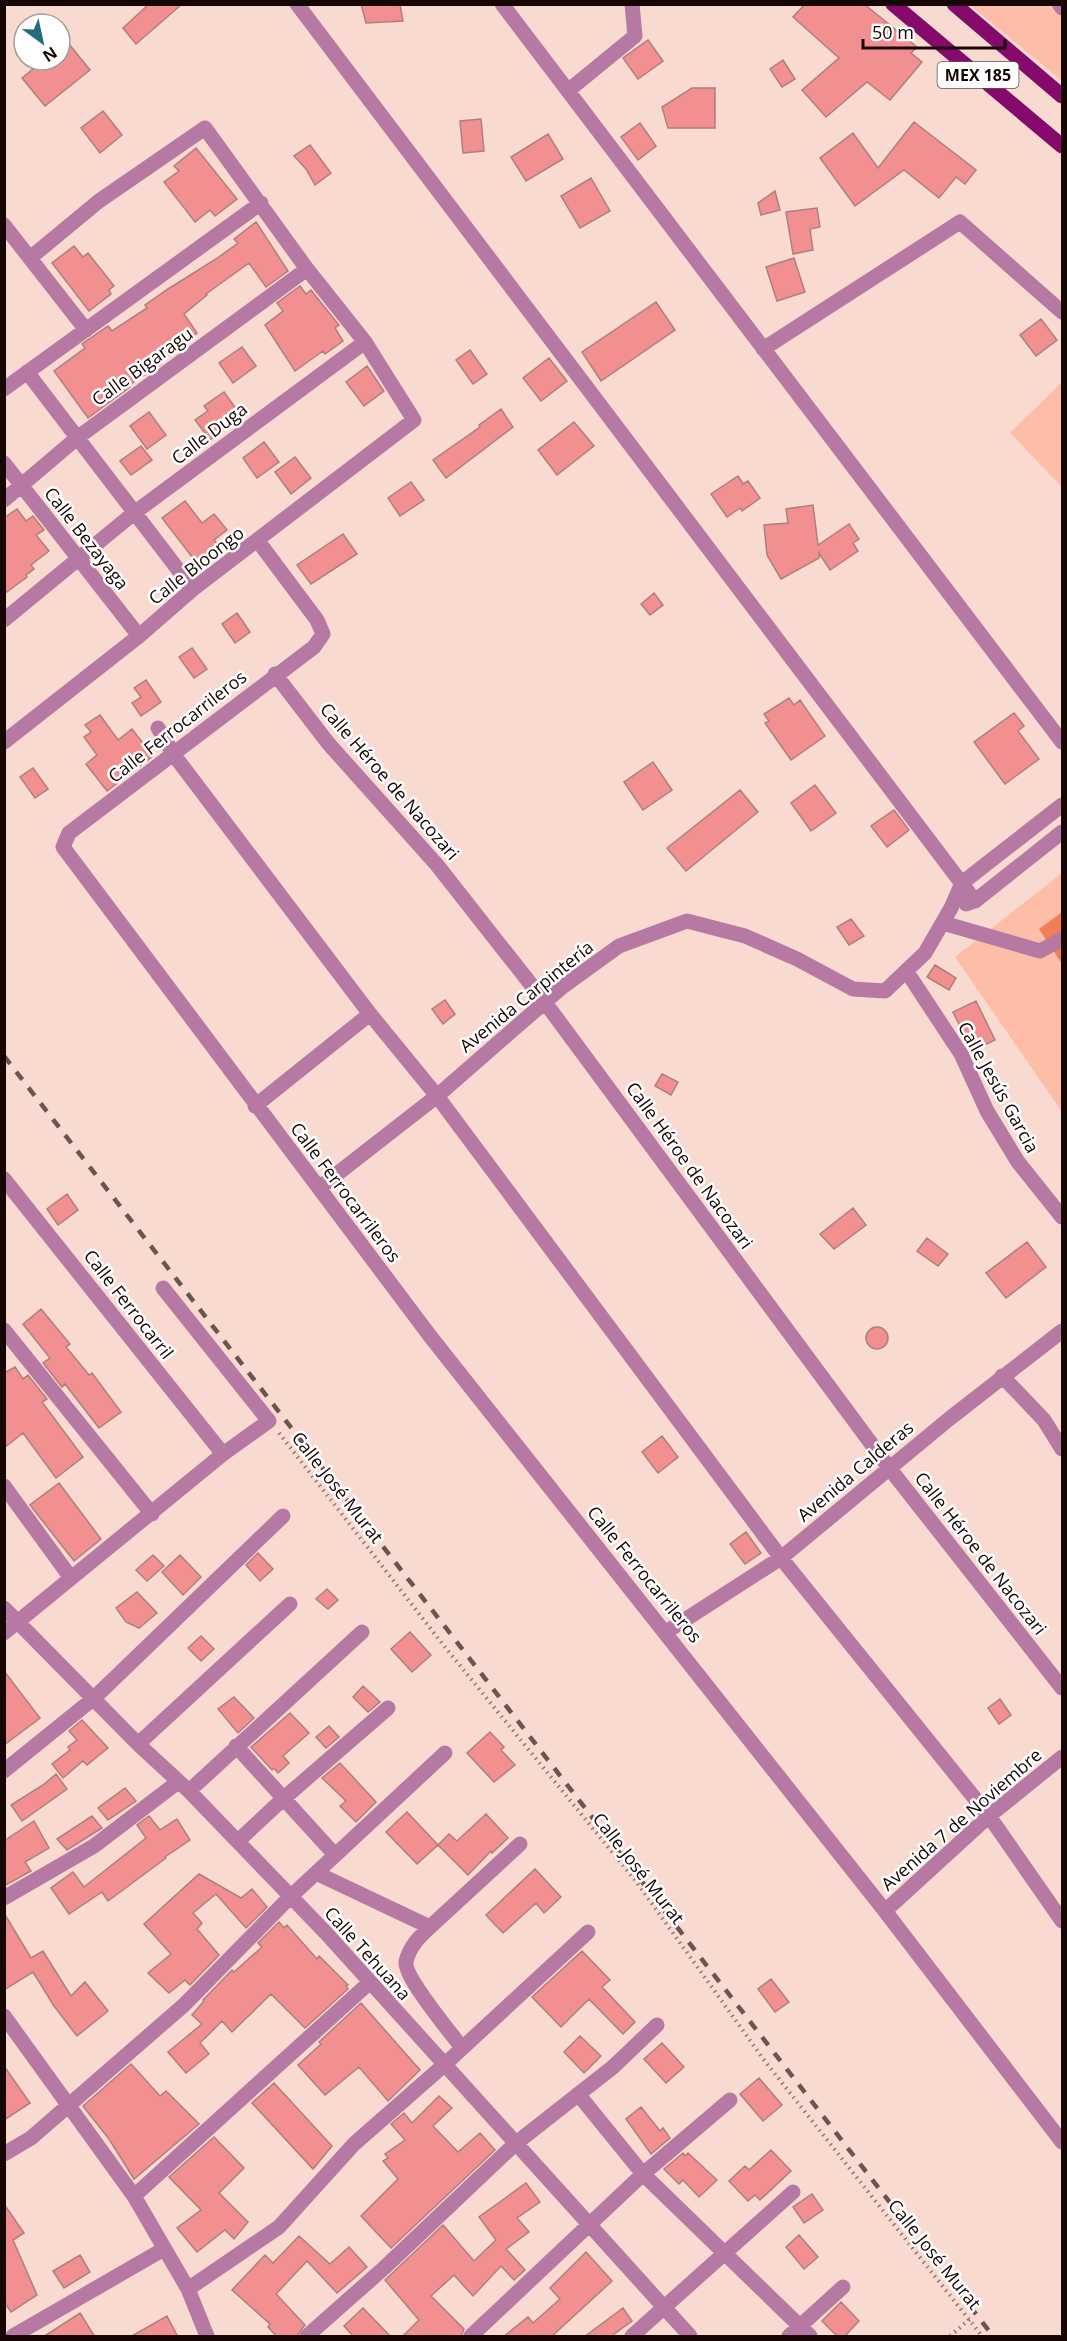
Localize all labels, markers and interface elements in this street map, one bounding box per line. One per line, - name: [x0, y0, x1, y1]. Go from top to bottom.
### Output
- north arrow: [12, 12, 72, 72]
- scale bar: [863, 12, 1006, 50]
- text: 50 m: [872, 20, 914, 44]
- text: N: [39, 42, 62, 67]
- road number: MEX 185: [938, 62, 1018, 88]
- street label: Calle Bigaragu: [87, 321, 197, 411]
- street label: Calle Duga: [166, 397, 252, 469]
- street label: Calle Bezayaga: [39, 482, 135, 594]
- street label: Calle Bloongo: [143, 520, 249, 610]
- street label: Calle Ferrocarrileros: [103, 664, 251, 788]
- street label: Calle Héroe de Nacozari: [315, 697, 465, 865]
- street label: Avenida Carpintería: [454, 935, 598, 1057]
- street label: Calle Jesús Garcia: [953, 1017, 1045, 1157]
- street label: Calle Héroe de Nacozari: [621, 1077, 759, 1253]
- street label: Calle Ferrocarrileros: [285, 1117, 407, 1267]
- street label: Calle Ferrocarril: [79, 1244, 179, 1364]
- street label: Avenida Calderas: [792, 1415, 918, 1527]
- street label: Calle José Murat: [287, 1426, 389, 1548]
- street label: Calle Héroe de Nacozari: [910, 1467, 1052, 1639]
- street label: Calle Ferrocarrileros: [582, 1501, 708, 1647]
- street label: Avenida 7 de Noviembre: [876, 1742, 1046, 1896]
- street label: Calle José Murat: [588, 1807, 690, 1929]
- street label: Calle Tehuana: [319, 1901, 417, 2005]
- street label: Calle José Murat: [883, 2194, 987, 2314]

